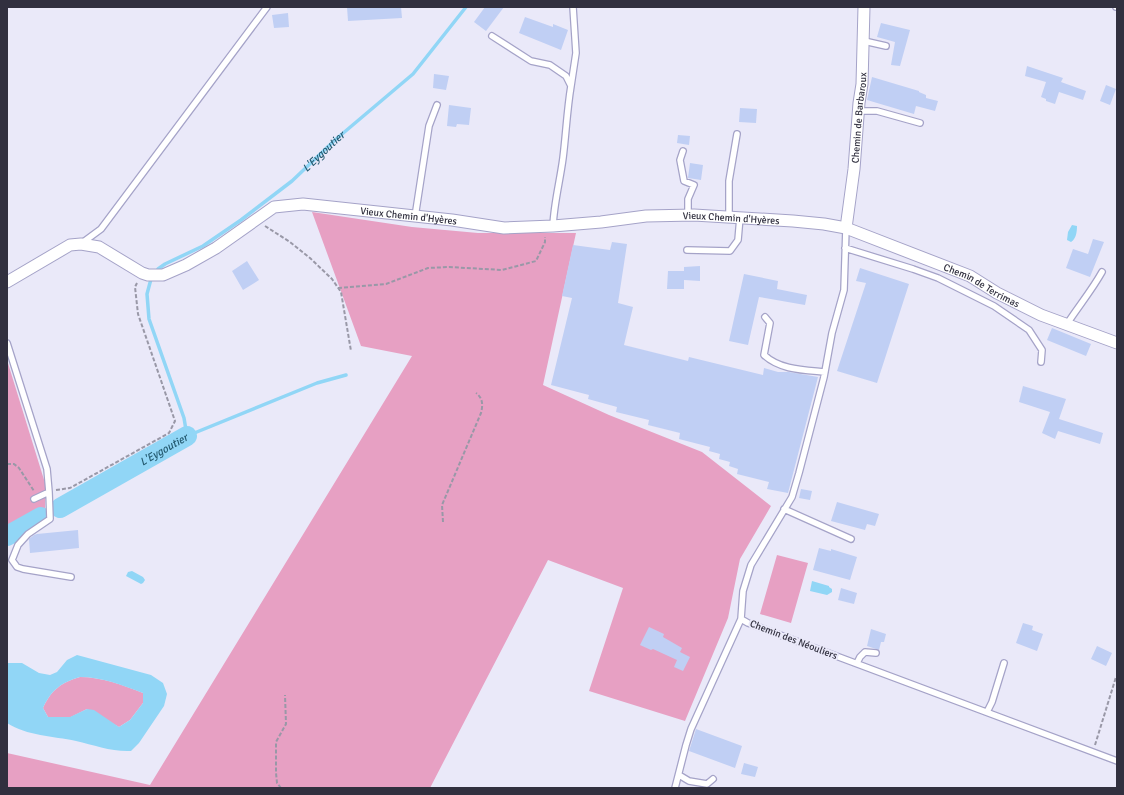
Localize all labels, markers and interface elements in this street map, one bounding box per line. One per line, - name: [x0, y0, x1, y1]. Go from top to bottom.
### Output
- street label: Chemin de Barbaroux: [849, 72, 869, 164]
- water label: L'Eygoutier: [300, 128, 349, 175]
- street label: Vieux Chemin d'Hyères: [360, 205, 458, 228]
- street label: Vieux Chemin d'Hyères: [682, 210, 781, 227]
- street label: Chemin de Terrimas: [942, 261, 1022, 311]
- water label: L'Eygoutier: [137, 430, 192, 469]
- street label: Chemin des Néouliers: [748, 618, 840, 662]

